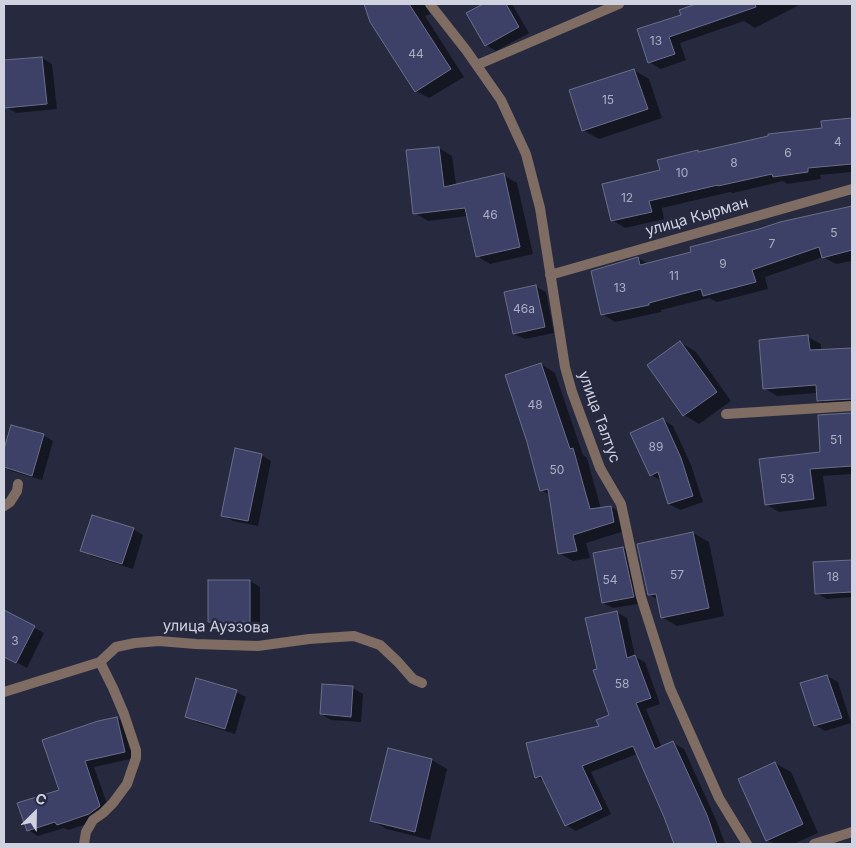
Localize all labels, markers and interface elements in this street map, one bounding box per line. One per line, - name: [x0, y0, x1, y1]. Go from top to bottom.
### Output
- house number: 13: [650, 34, 662, 48]
- house number: 44: [408, 47, 424, 61]
- house number: 15: [602, 93, 614, 107]
- house number: 4: [834, 135, 842, 149]
- house number: 6: [784, 146, 792, 160]
- house number: 8: [730, 156, 738, 170]
- house number: 10: [676, 166, 688, 180]
- house number: 12: [621, 191, 633, 205]
- street label: улица Кырман: [643, 194, 751, 240]
- house number: 46: [482, 208, 498, 222]
- house number: 5: [830, 226, 838, 240]
- house number: 7: [769, 237, 775, 251]
- house number: 9: [719, 257, 727, 271]
- house number: 11: [669, 269, 679, 283]
- house number: 13: [614, 281, 626, 295]
- house number: 46а: [513, 302, 535, 316]
- street label: улица Талтус: [574, 369, 624, 465]
- house number: 48: [527, 398, 543, 412]
- house number: 51: [830, 433, 842, 447]
- house number: 89: [649, 440, 663, 454]
- house number: 50: [550, 463, 564, 477]
- house number: 53: [780, 472, 794, 486]
- house number: 57: [670, 568, 684, 582]
- house number: 18: [827, 570, 839, 584]
- house number: 54: [602, 573, 618, 587]
- street label: улица Ауэзова: [163, 617, 269, 637]
- house number: 3: [11, 634, 19, 648]
- house number: 58: [615, 677, 629, 691]
- north arrow: [10, 788, 60, 838]
- text: С: [33, 789, 49, 809]

